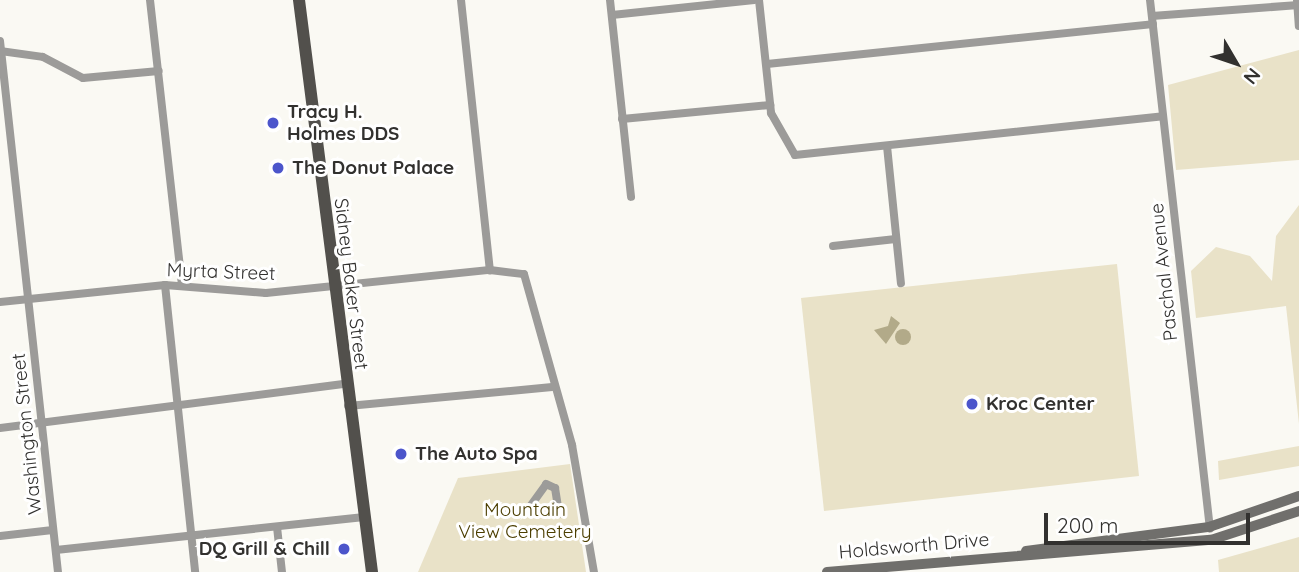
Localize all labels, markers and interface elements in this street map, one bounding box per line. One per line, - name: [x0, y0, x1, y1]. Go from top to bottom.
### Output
- north arrow: [1201, 28, 1271, 98]
- text: N: [1239, 63, 1266, 89]
- place label: Tracy H. Holmes DDS: [287, 101, 399, 145]
- marker: Tracy H. Holmes DDS: [265, 115, 281, 131]
- place label: The Donut Palace: [292, 157, 454, 179]
- marker: The Donut Palace: [270, 160, 286, 176]
- street label: Sidney Baker Street: [329, 197, 373, 371]
- street label: Paschal Avenue: [1145, 202, 1183, 342]
- street label: Myrta Street: [166, 259, 276, 285]
- street label: Washington Street: [7, 352, 47, 516]
- place label: Kroc Center: [986, 393, 1095, 415]
- marker: Kroc Center: [964, 396, 980, 412]
- place label: The Auto Spa: [415, 443, 538, 465]
- marker: The Auto Spa: [393, 446, 409, 462]
- scale bar: [1047, 498, 1254, 542]
- park label: Mountain View Cemetery: [458, 499, 592, 543]
- text: 200 m: [1057, 512, 1119, 538]
- street label: Holdsworth Drive: [838, 528, 990, 564]
- place label: DQ Grill & Chill: [199, 538, 330, 560]
- marker: DQ Grill & Chill: [336, 541, 352, 557]

